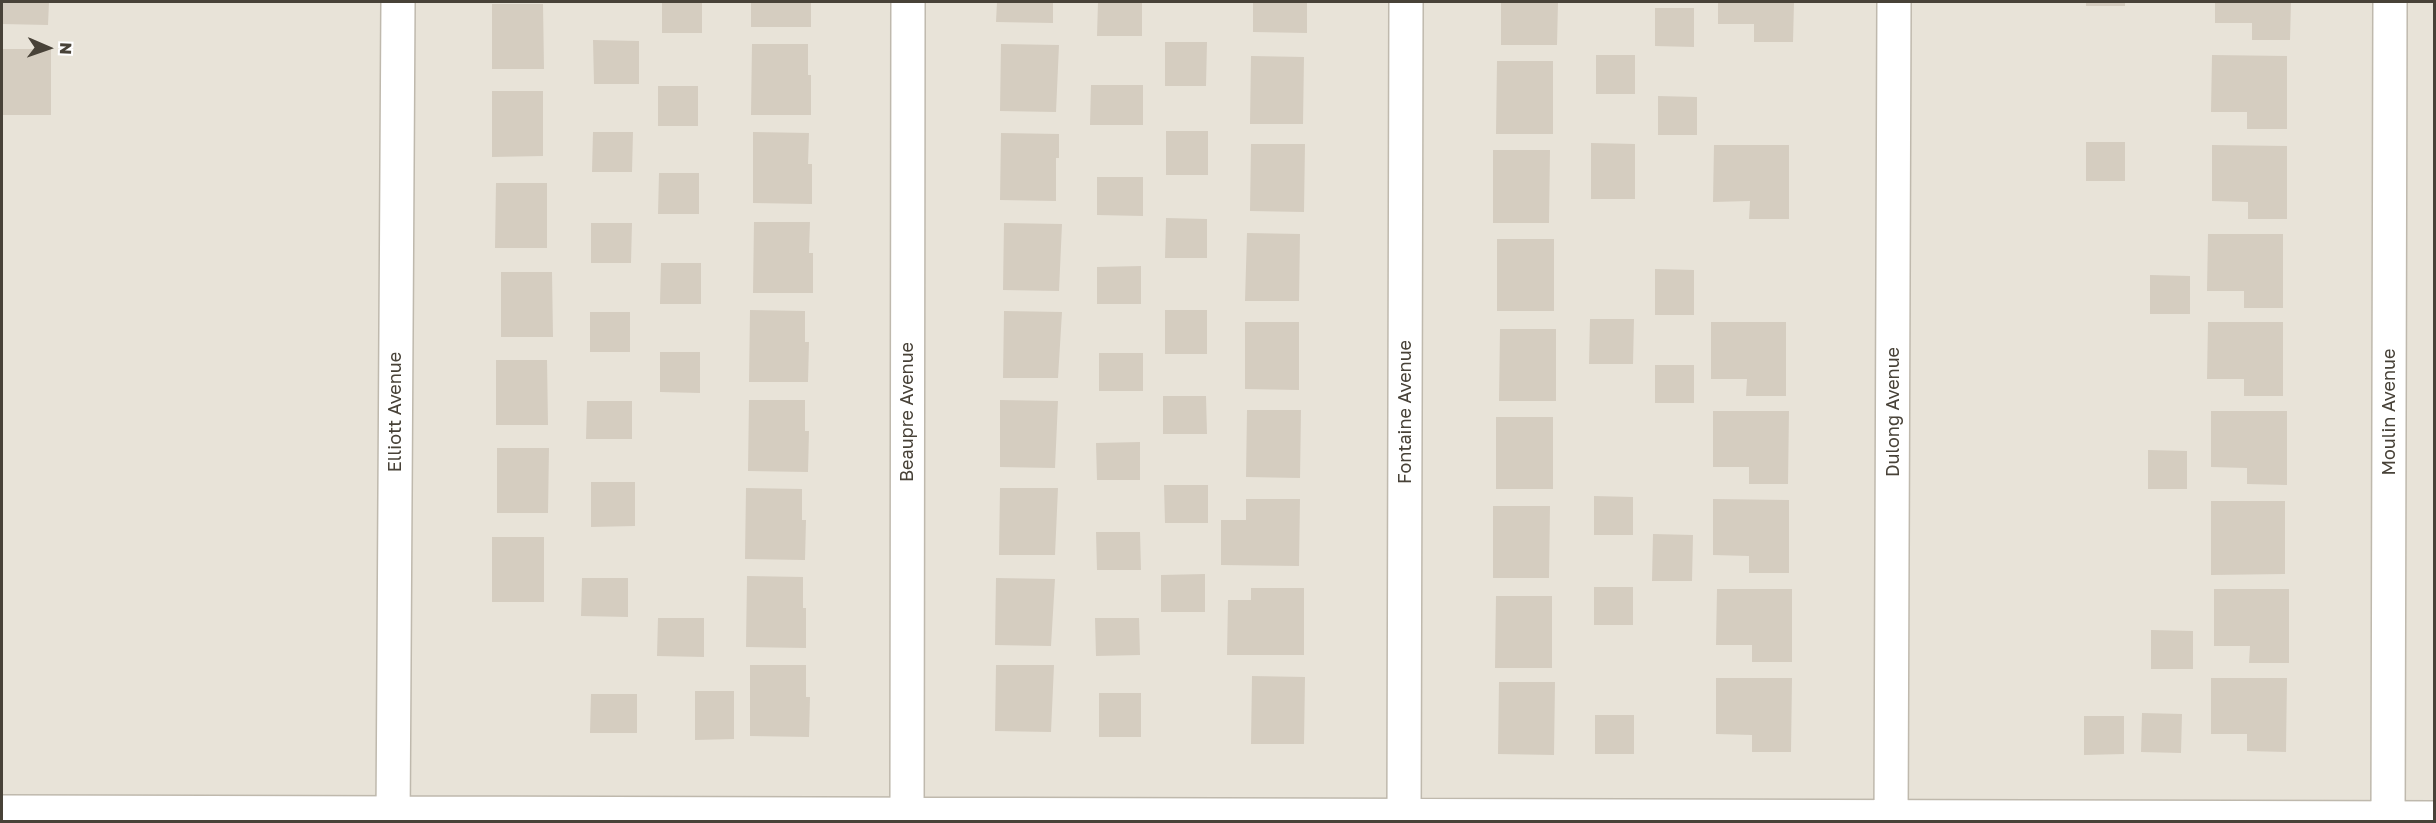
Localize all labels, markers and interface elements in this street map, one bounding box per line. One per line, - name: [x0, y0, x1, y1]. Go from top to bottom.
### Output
- north arrow: [18, 18, 78, 78]
- text: N: [56, 42, 76, 55]
- street label: Fontaine Avenue: [1394, 340, 1416, 484]
- street label: Beaupre Avenue: [896, 342, 918, 482]
- street label: Dulong Avenue: [1882, 347, 1904, 477]
- street label: Moulin Avenue: [2378, 349, 2400, 475]
- street label: Elliott Avenue: [384, 352, 406, 472]

